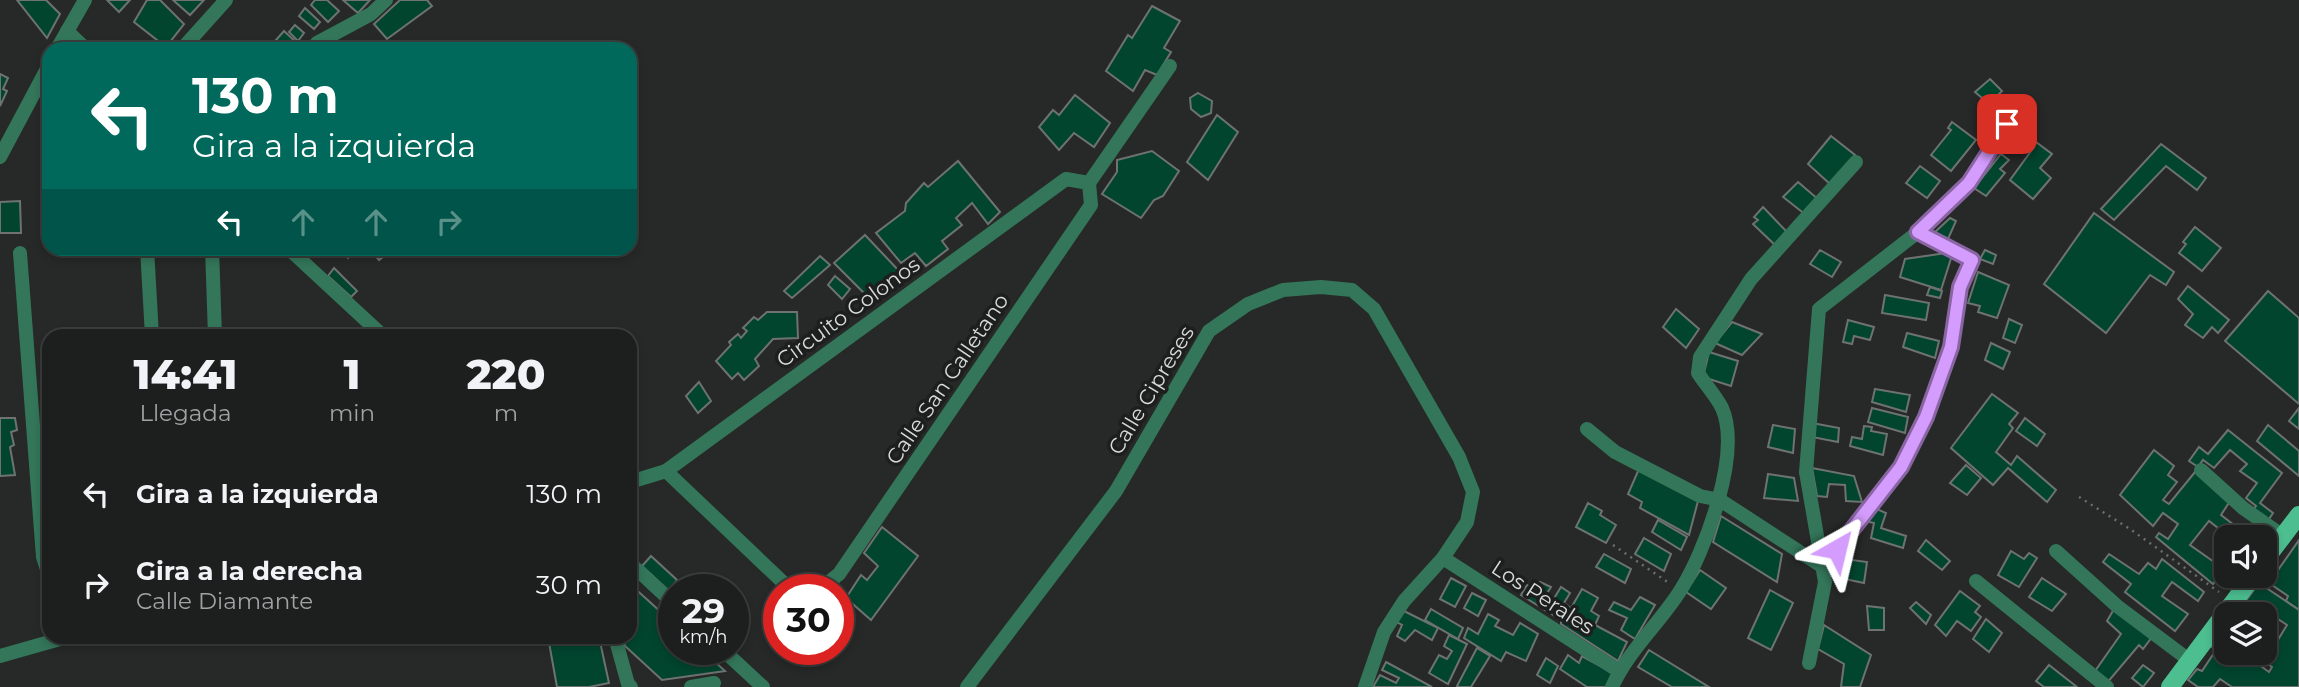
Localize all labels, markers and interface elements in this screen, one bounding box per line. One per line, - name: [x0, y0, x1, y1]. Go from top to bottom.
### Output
- text: 130 m: [192, 66, 339, 125]
- icon: left: [77, 70, 168, 161]
- pin: [1977, 94, 2037, 154]
- icon: arrive: [1988, 105, 2026, 143]
- text: Gira a la izquierda: [192, 126, 476, 165]
- icon: left: [211, 203, 249, 241]
- icon: ahead: [284, 203, 322, 241]
- icon: ahead: [357, 203, 395, 241]
- icon: right: [430, 203, 468, 241]
- street label: Circuito Colonos: [772, 252, 924, 372]
- street label: Calle San Calletano: [881, 289, 1013, 469]
- street label: Calle Cipreses: [1103, 321, 1199, 459]
- text: 14:41: [133, 348, 237, 400]
- text: 1: [343, 348, 360, 400]
- text: 220: [466, 348, 546, 400]
- text: Llegada: [139, 399, 232, 427]
- text: min: [329, 399, 375, 427]
- text: m: [494, 399, 518, 427]
- icon: left: [77, 475, 115, 513]
- text: Gira a la izquierda: [136, 478, 379, 510]
- text: 130 m: [526, 478, 602, 510]
- position arrow: [1800, 512, 1874, 586]
- map controls: [2214, 525, 2277, 665]
- button: sound: [2214, 525, 2277, 588]
- text: Gira a la derecha: [136, 555, 363, 587]
- street label: Los Perales: [1487, 555, 1599, 639]
- icon: right: [77, 566, 115, 604]
- text: 30 m: [536, 569, 602, 601]
- speed limit sign: 30: [763, 574, 854, 665]
- text: Calle Diamante: [136, 587, 313, 615]
- text: 29: [682, 589, 725, 632]
- button: layers: [2214, 602, 2277, 665]
- text: km/h: [679, 626, 728, 648]

